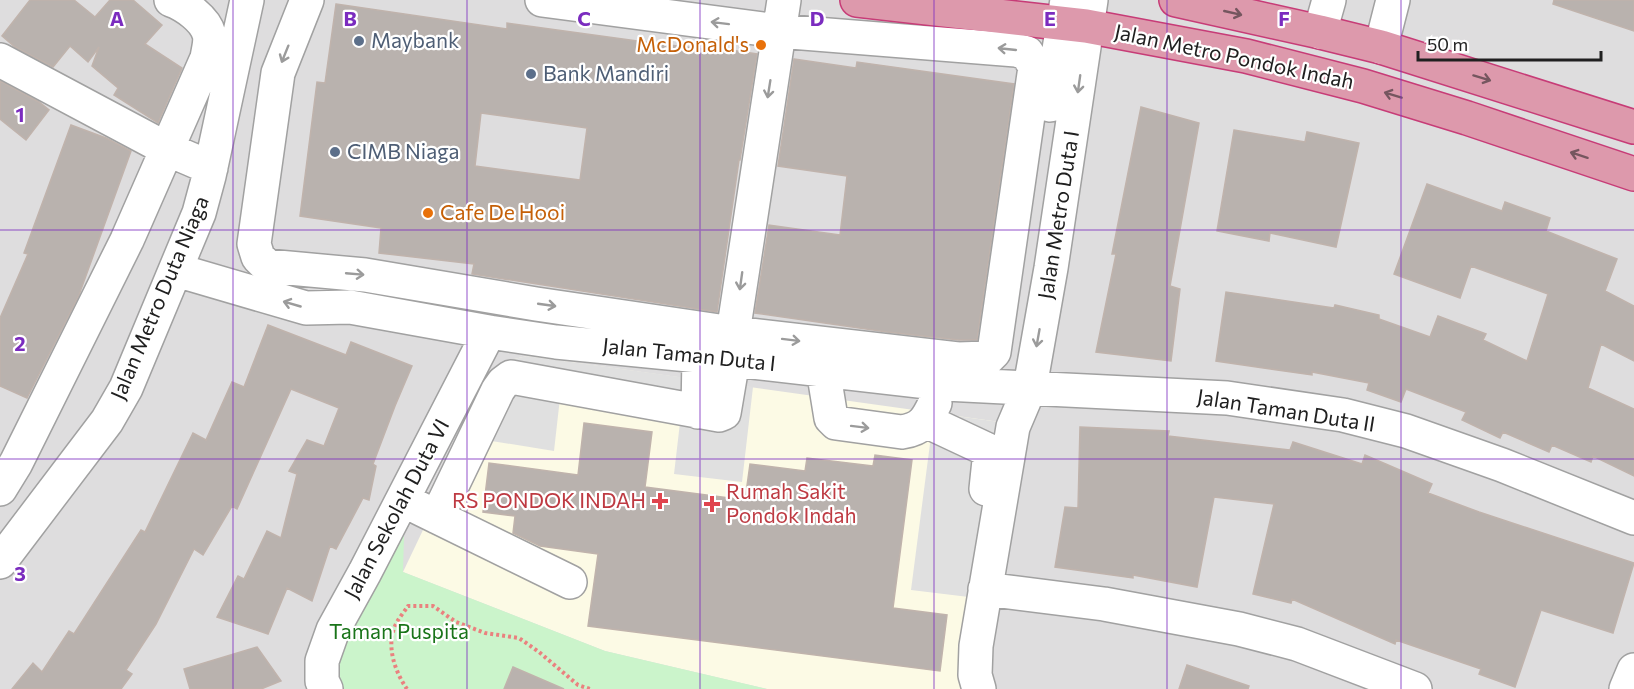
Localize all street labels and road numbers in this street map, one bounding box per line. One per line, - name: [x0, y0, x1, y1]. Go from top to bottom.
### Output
- street label: Jalan Metro Pondok Indah: [1112, 18, 1356, 93]
- street label: Jalan Metro Duta I: [1032, 129, 1083, 301]
- street label: Jalan Metro Duta Niaga: [104, 192, 213, 403]
- street label: Jalan Taman Duta I: [601, 332, 777, 375]
- street label: Jalan Taman Duta II: [1195, 383, 1377, 436]
- street label: Jalan Sekolah Duta VI: [338, 414, 454, 602]

